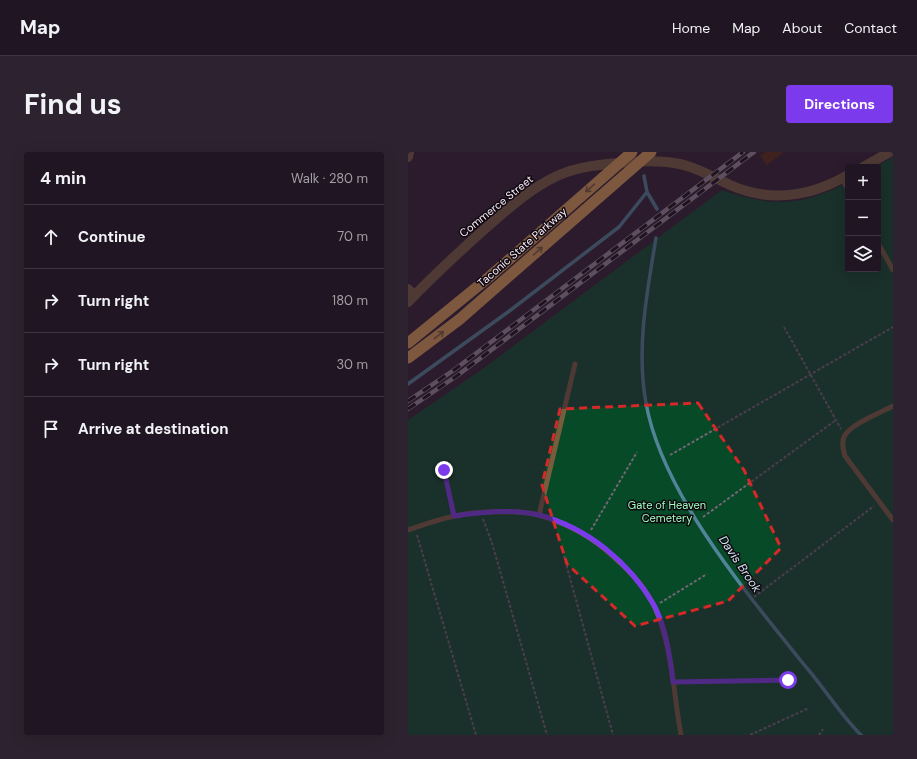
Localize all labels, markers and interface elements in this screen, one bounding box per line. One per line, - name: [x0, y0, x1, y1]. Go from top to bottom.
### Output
- text: Map: [20, 15, 60, 40]
- text: Home: [672, 19, 710, 37]
- text: Map: [732, 19, 760, 37]
- text: About: [782, 19, 822, 37]
- text: Contact: [844, 19, 897, 37]
- button: Directions: [786, 85, 893, 123]
- text: Find us: [24, 86, 122, 123]
- map controls: [845, 164, 881, 272]
- button: +: [845, 164, 881, 200]
- text: 4 min: [40, 167, 86, 189]
- text: Walk · 280 m: [291, 170, 368, 187]
- street label: Commerce Street: [456, 172, 536, 240]
- one-way arrow: [585, 184, 596, 193]
- button: −: [845, 200, 881, 236]
- street label: Taconic State Parkway: [474, 204, 570, 290]
- icon: ahead: [40, 226, 62, 248]
- text: Continue: [78, 227, 146, 247]
- text: 70 m: [337, 228, 368, 245]
- button: layers: [845, 236, 881, 272]
- one-way arrow: [533, 246, 544, 255]
- icon: right: [40, 290, 62, 312]
- text: Turn right: [78, 291, 149, 311]
- text: 180 m: [332, 292, 368, 309]
- one-way arrow: [434, 330, 445, 339]
- icon: right: [40, 354, 62, 376]
- text: Turn right: [78, 355, 149, 375]
- text: 30 m: [336, 356, 368, 373]
- icon: arrive: [40, 418, 62, 440]
- text: Arrive at destination: [78, 419, 229, 439]
- route end: [435, 461, 453, 479]
- park label: Gate of Heaven Cemetery: [628, 498, 706, 525]
- water label: Davis Brook: [715, 532, 765, 596]
- route start: [779, 671, 797, 689]

